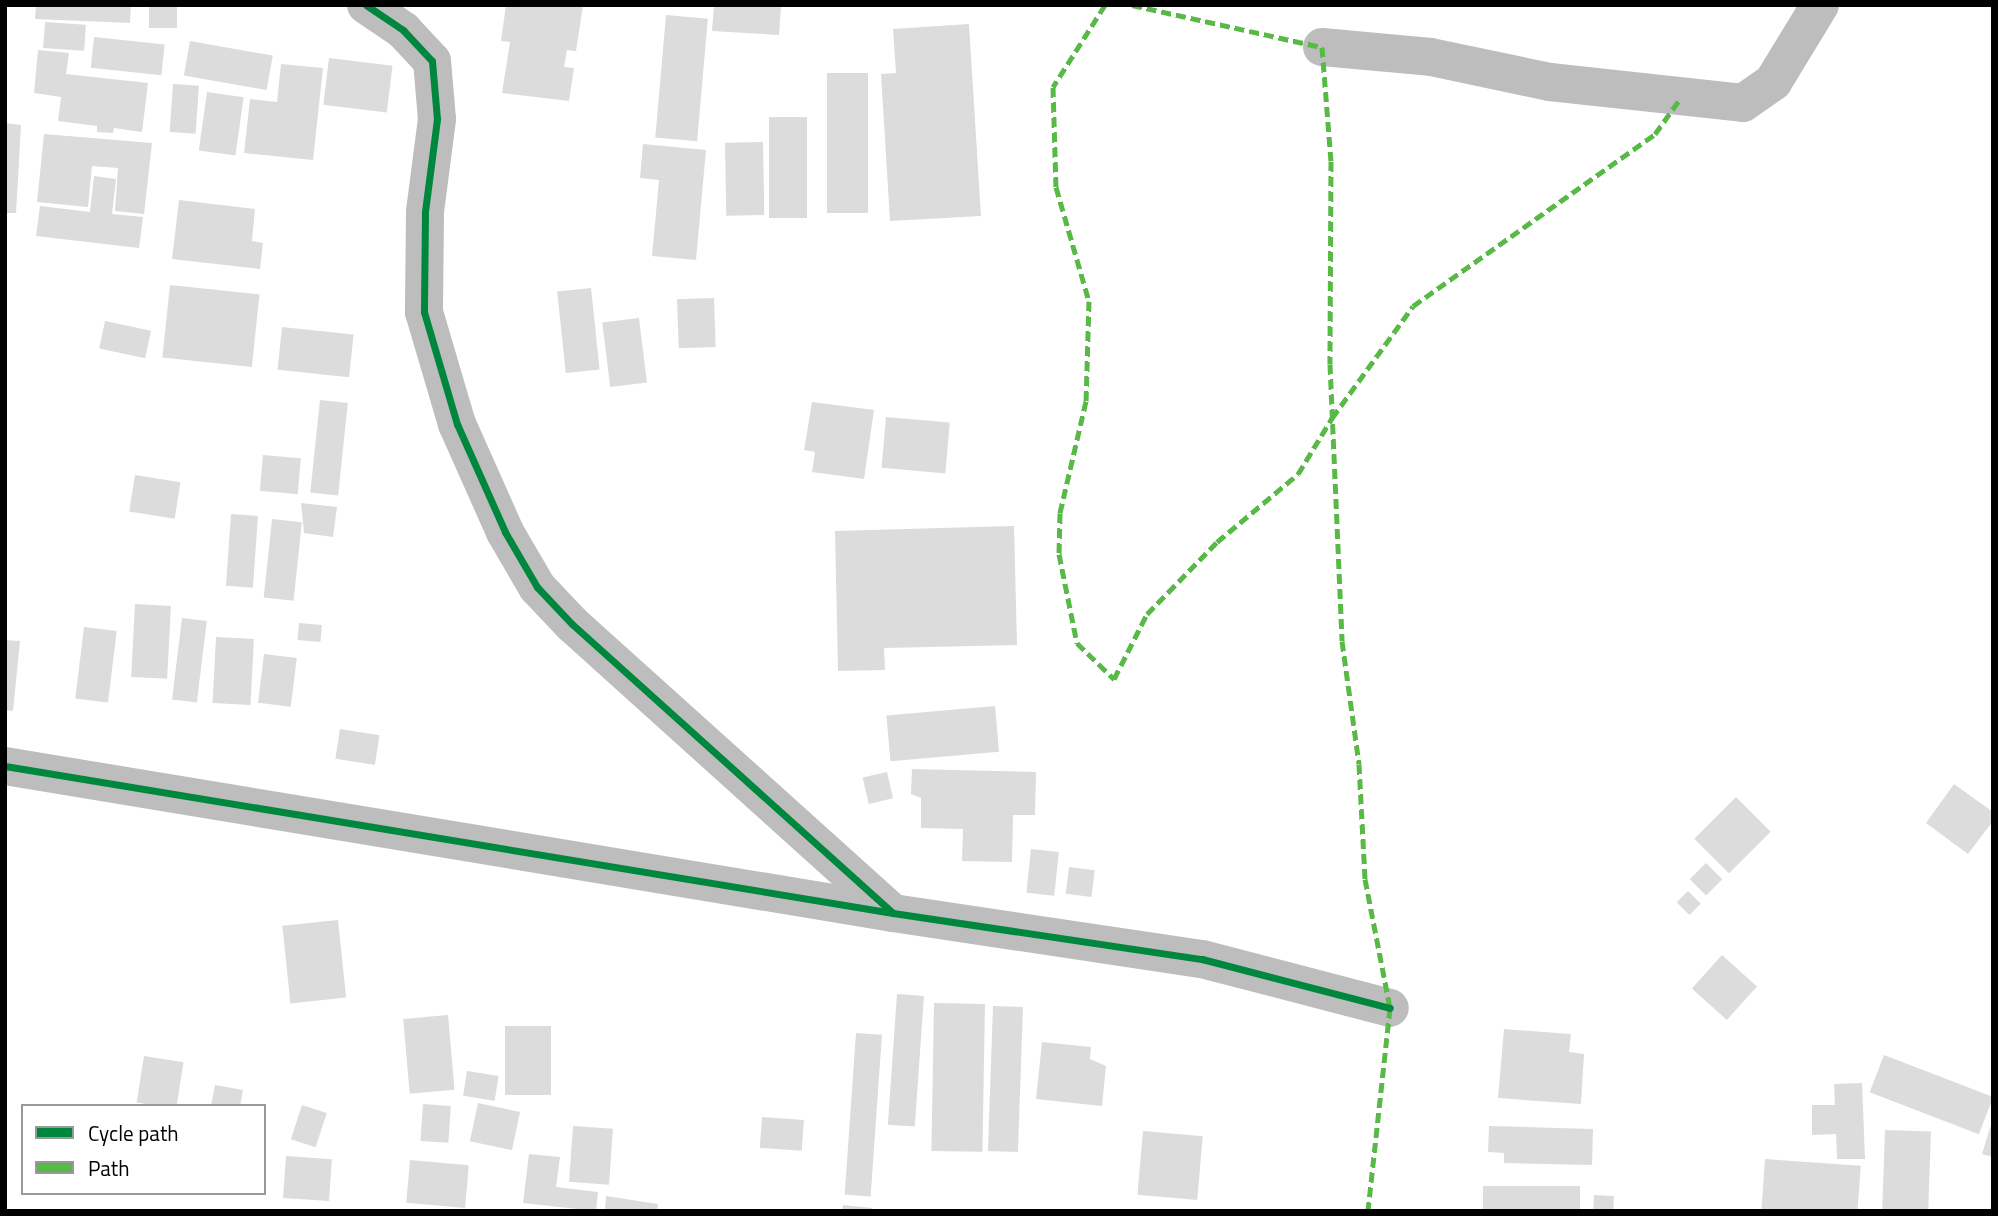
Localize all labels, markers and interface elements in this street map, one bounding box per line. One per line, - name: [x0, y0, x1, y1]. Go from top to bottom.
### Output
- legend: [21, 1104, 266, 1195]
- text: Cycle path: [88, 1117, 179, 1149]
- text: Path: [88, 1152, 130, 1184]

